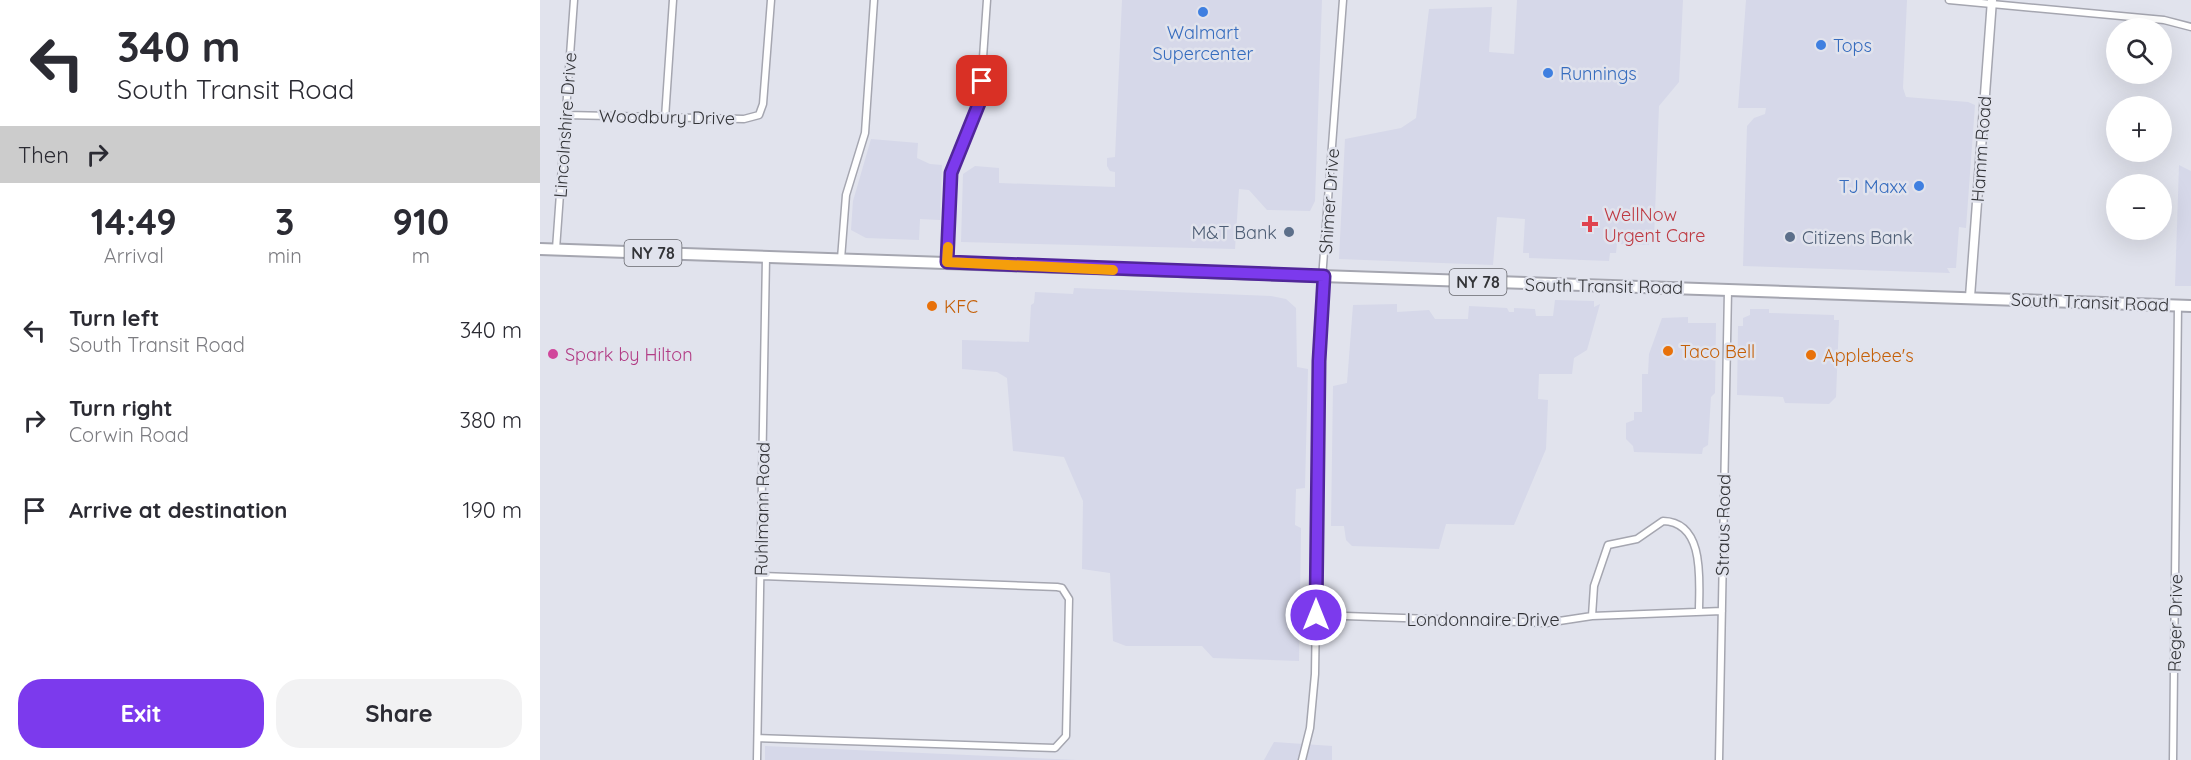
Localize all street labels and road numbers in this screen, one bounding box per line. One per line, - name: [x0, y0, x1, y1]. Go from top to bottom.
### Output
- street label: Lincolnshire Drive: [548, 51, 582, 199]
- street label: Hamm Road: [1966, 95, 1996, 203]
- street label: Woodbury Drive: [599, 104, 735, 130]
- street label: Shimer Drive: [1314, 147, 1344, 255]
- road number: NY 78: [624, 240, 682, 266]
- road number: NY 78: [1450, 269, 1506, 295]
- street label: South Transit Road: [1525, 273, 1683, 299]
- street label: South Transit Road: [2011, 288, 2169, 316]
- street label: Ruhlmann Road: [749, 442, 775, 576]
- street label: Straus Road: [1711, 474, 1735, 576]
- street label: Reger Drive: [2163, 574, 2187, 672]
- street label: Londonnaire Drive: [1406, 608, 1560, 631]

